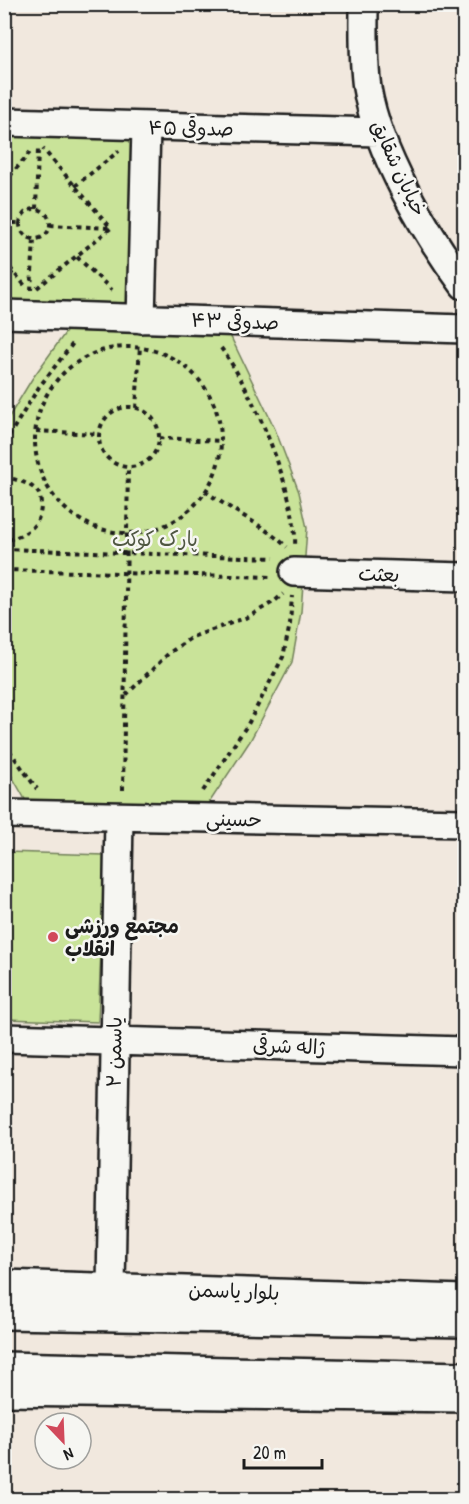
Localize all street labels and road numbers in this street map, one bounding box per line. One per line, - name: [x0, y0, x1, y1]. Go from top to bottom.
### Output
- street label: صدوقی ۴۵: [148, 113, 234, 142]
- street label: خیابان شقایق: [365, 115, 434, 220]
- street label: صدوقی ۴۳: [190, 305, 280, 336]
- street label: بعثت: [358, 559, 400, 588]
- street label: حسینی: [206, 805, 262, 832]
- street label: یاسمن ۲: [99, 1016, 128, 1088]
- street label: ژاله شرقی: [252, 1031, 326, 1060]
- street label: بلوار یاسمن: [188, 1275, 280, 1306]

